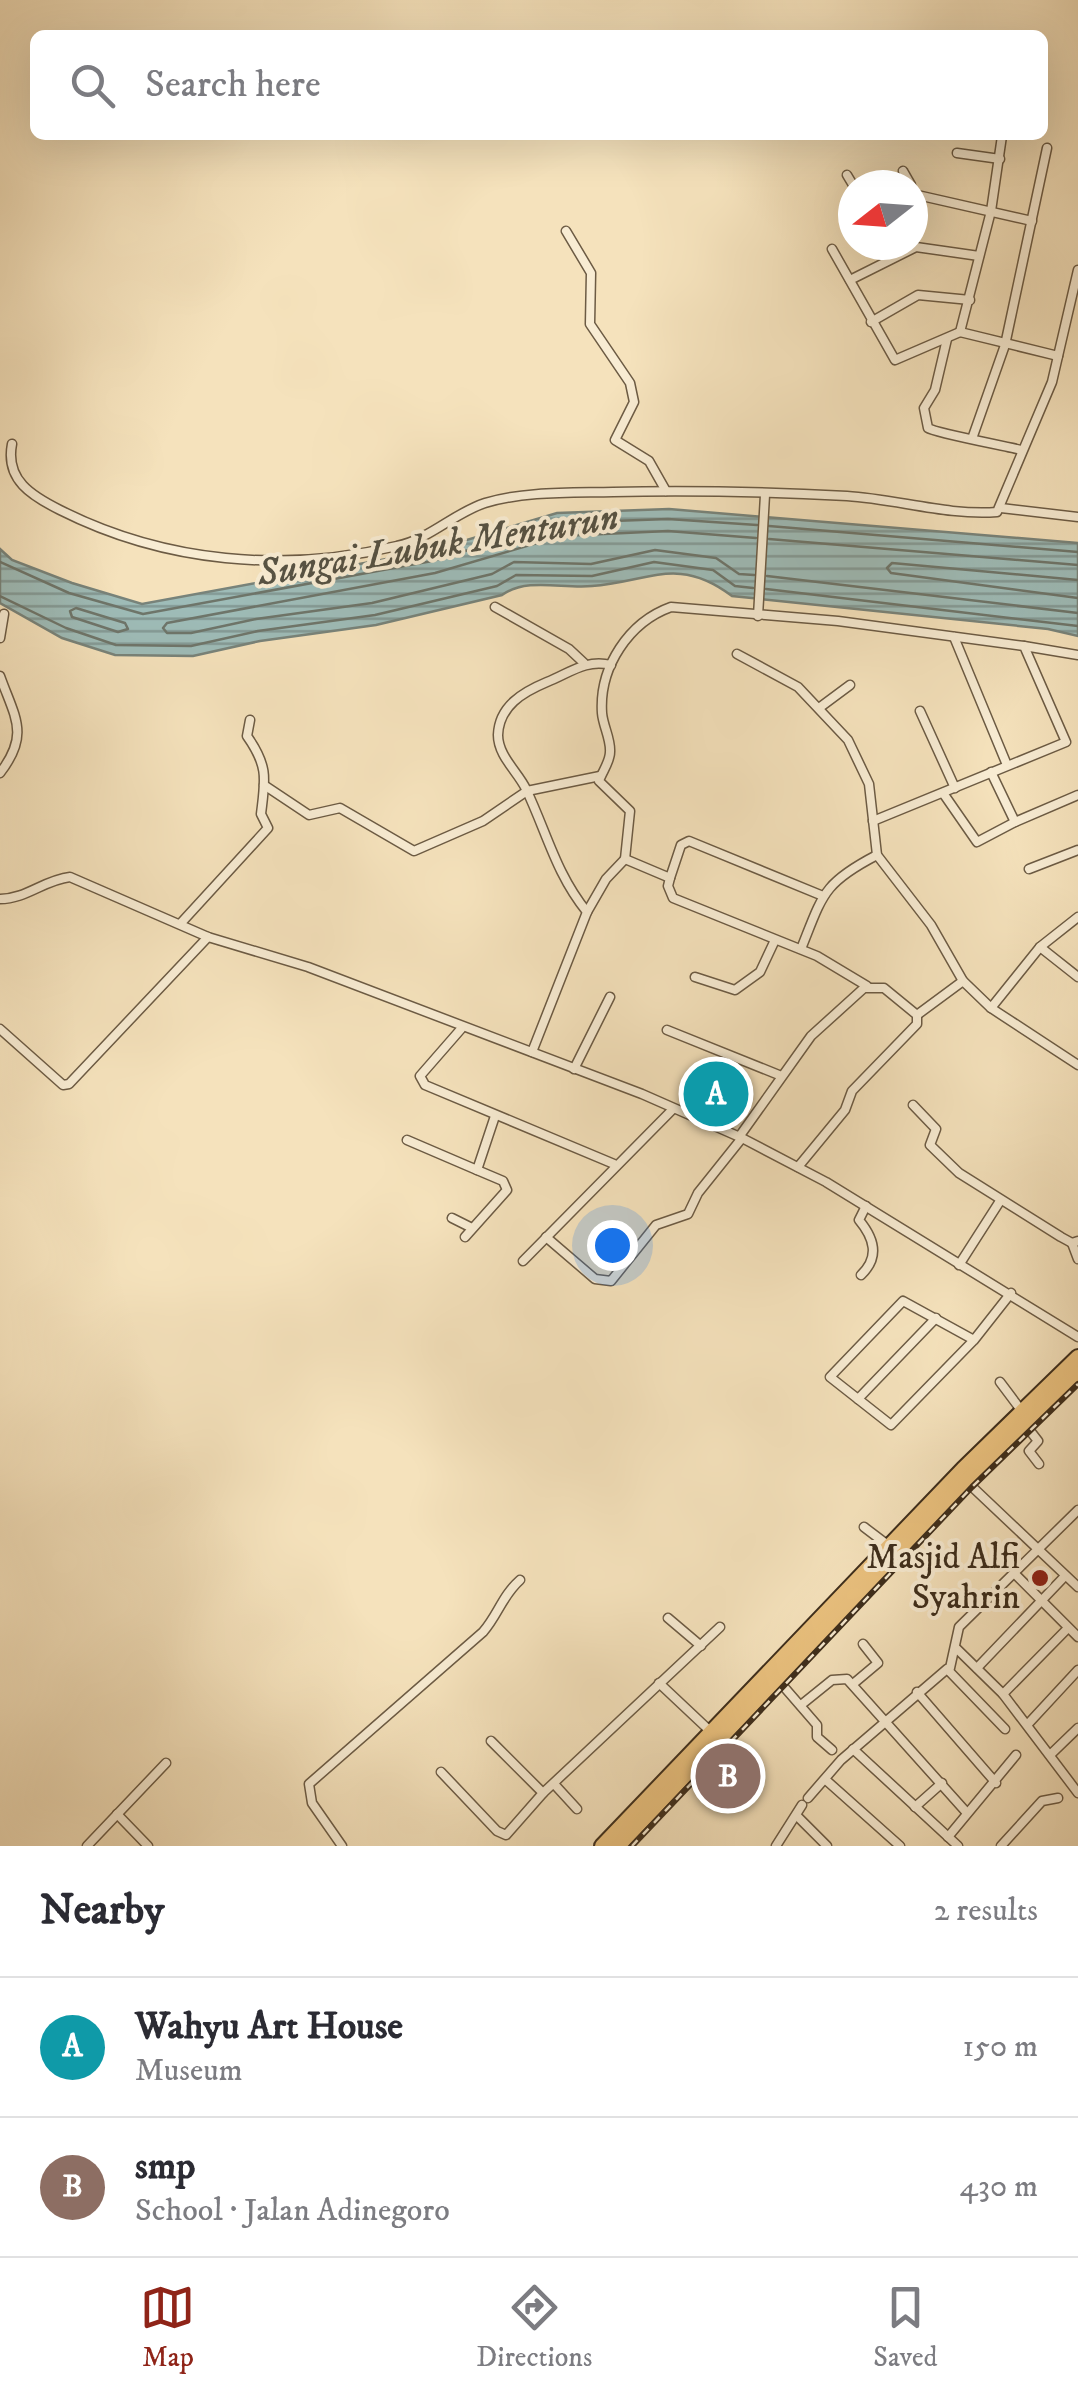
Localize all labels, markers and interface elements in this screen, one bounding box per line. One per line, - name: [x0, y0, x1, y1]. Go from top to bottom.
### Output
- search box: [30, 30, 1048, 140]
- icon: search: [65, 58, 120, 113]
- text: Search here: [145, 61, 321, 109]
- north arrow: [838, 170, 928, 260]
- water label: Sungai Lubuk Menturun: [253, 494, 622, 598]
- pin: A: [684, 1056, 748, 1132]
- your location: [587, 1220, 638, 1271]
- place label: Masjid Alfi Syahrin: [867, 1536, 1020, 1620]
- marker: Masjid Alfi Syahrin: [1029, 1567, 1051, 1589]
- pin: B: [696, 1738, 760, 1814]
- text: Nearby: [40, 1885, 164, 1937]
- text: 2 results: [934, 1891, 1038, 1931]
- text: Wahyu Art House: [135, 2003, 403, 2051]
- text: A: [62, 2027, 83, 2067]
- text: 150 m: [962, 2027, 1038, 2067]
- text: Museum: [135, 2051, 243, 2091]
- text: smp: [135, 2143, 195, 2191]
- text: B: [62, 2167, 83, 2207]
- text: 430 m: [960, 2167, 1038, 2207]
- text: School · Jalan Adinegoro: [135, 2191, 450, 2231]
- tab: Map: [140, 2280, 195, 2375]
- tab: Directions: [476, 2280, 592, 2375]
- tab: Saved: [873, 2280, 938, 2375]

